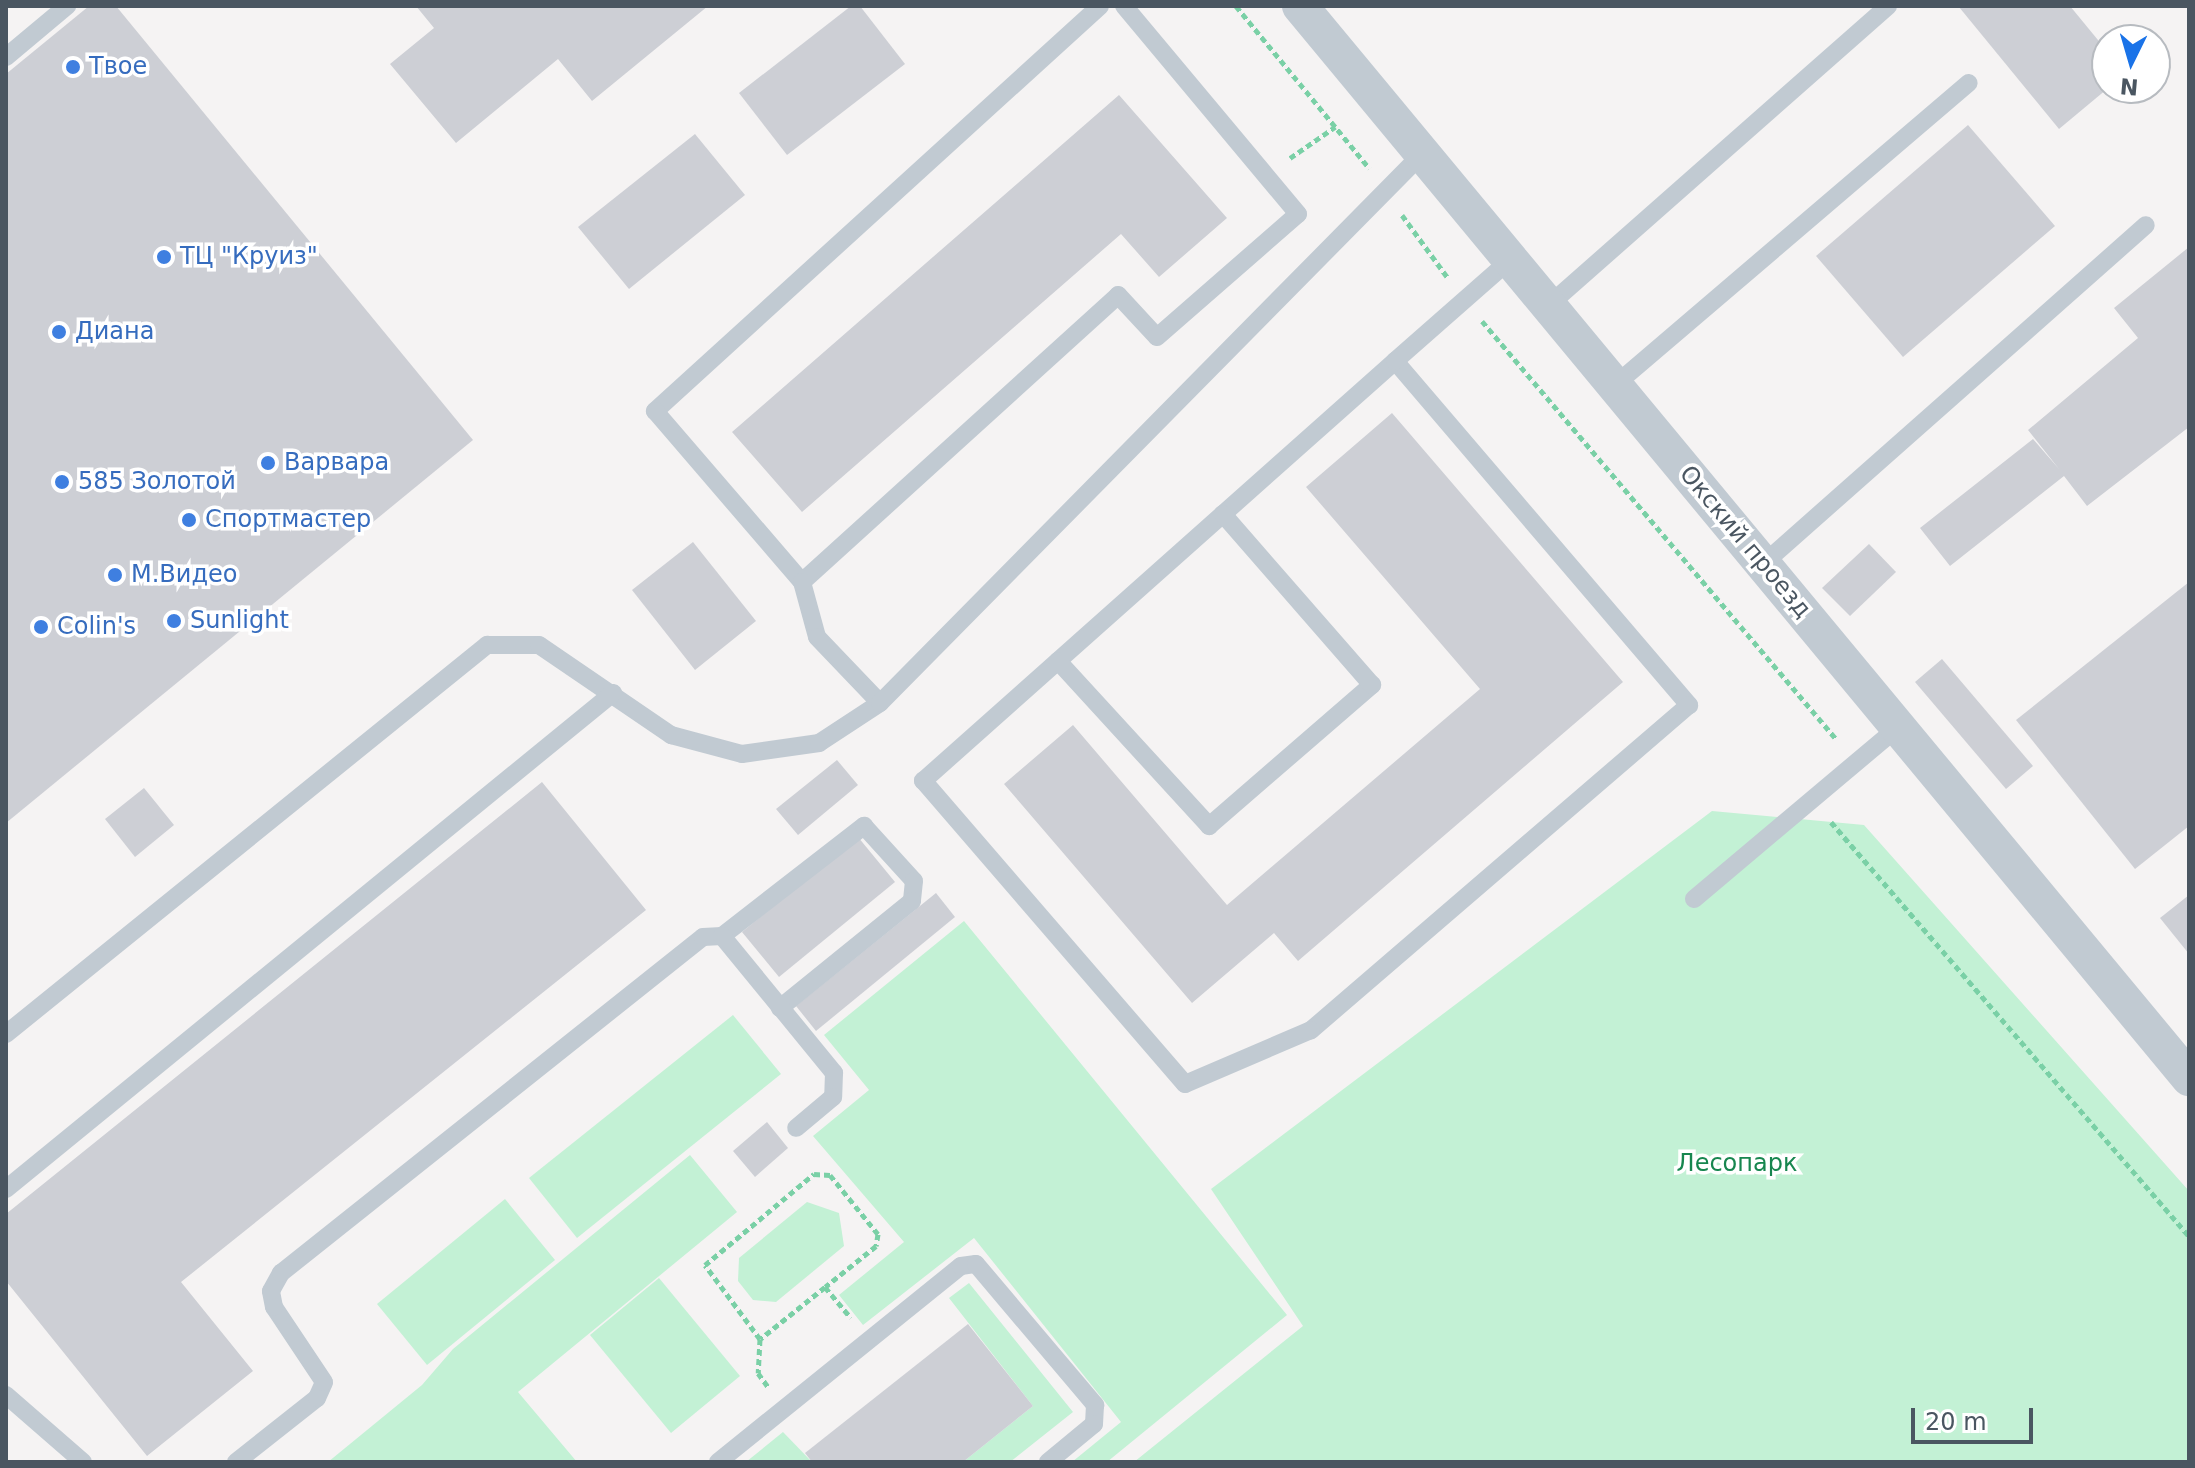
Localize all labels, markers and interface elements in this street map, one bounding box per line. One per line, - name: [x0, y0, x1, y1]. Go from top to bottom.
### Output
- north arrow: [2091, 24, 2171, 104]
- place label: Твое: [89, 53, 147, 81]
- marker: Твое: [64, 58, 82, 76]
- text: N: [2119, 73, 2139, 100]
- place label: ТЦ "Круиз": [180, 243, 318, 271]
- marker: ТЦ "Круиз": [155, 248, 173, 266]
- place label: Диана: [75, 318, 154, 346]
- marker: Диана: [50, 323, 68, 341]
- place label: Варвара: [284, 449, 389, 477]
- marker: Варвара: [259, 454, 277, 472]
- street label: Окский проезд: [1673, 460, 1817, 624]
- place label: 585 Золотой: [78, 468, 236, 496]
- marker: 585 Золотой: [53, 473, 71, 491]
- place label: Спортмастер: [205, 506, 371, 534]
- marker: Спортмастер: [180, 511, 198, 529]
- place label: М.Видео: [131, 561, 237, 589]
- marker: М.Видео: [106, 566, 124, 584]
- place label: Sunlight: [190, 607, 289, 635]
- marker: Sunlight: [165, 612, 183, 630]
- place label: Colin's: [57, 613, 136, 641]
- marker: Colin's: [32, 618, 50, 636]
- park label: Лесопарк: [1677, 1150, 1797, 1178]
- scale bar: [1915, 1392, 2037, 1442]
- text: 20 m: [1925, 1408, 1987, 1436]

